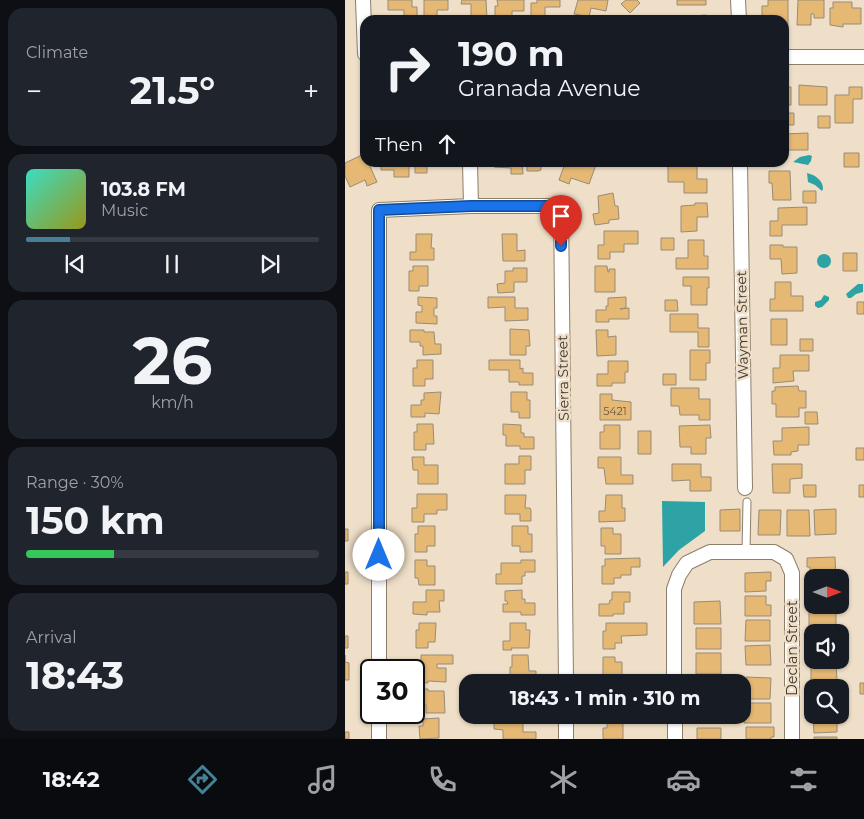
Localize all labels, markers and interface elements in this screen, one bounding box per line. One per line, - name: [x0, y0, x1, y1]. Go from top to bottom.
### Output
- text: 190 m: [458, 32, 564, 75]
- icon: right: [375, 35, 440, 100]
- text: Climate: [26, 43, 88, 62]
- text: 21.5°: [130, 67, 215, 114]
- text: −: [26, 74, 42, 108]
- text: +: [303, 74, 319, 108]
- text: Granada Avenue: [458, 75, 640, 102]
- icon: ahead: [433, 130, 461, 158]
- text: Then: [375, 133, 423, 156]
- text: 103.8 FM: [101, 178, 186, 201]
- pin: [540, 195, 582, 246]
- text: Music: [101, 201, 148, 220]
- icon: arrive: [547, 202, 575, 230]
- icon: previous: [61, 250, 89, 278]
- icon: pause: [158, 250, 186, 278]
- icon: next: [256, 250, 284, 278]
- street label: Wayman Street: [732, 270, 752, 380]
- text: 26: [133, 321, 212, 400]
- street label: Sierra Street: [553, 335, 573, 421]
- text: km/h: [151, 393, 194, 412]
- house number: 5421: [603, 404, 627, 418]
- text: Range · 30%: [26, 473, 124, 492]
- text: 150 km: [26, 497, 165, 544]
- position arrow: [352, 528, 404, 580]
- north arrow: [804, 569, 849, 614]
- map controls: [804, 569, 849, 724]
- street label: Declan Street: [783, 600, 801, 696]
- button: sound: [804, 624, 849, 669]
- text: Arrival: [26, 628, 76, 647]
- text: 18:43: [26, 652, 124, 699]
- speed limit sign: 30: [360, 659, 425, 724]
- button: search: [804, 679, 849, 724]
- text: 18:43 · 1 min · 310 m: [510, 687, 700, 710]
- icon: directions: [185, 762, 220, 797]
- icon: music: [305, 762, 340, 797]
- icon: phone: [425, 762, 460, 797]
- icon: climate: [546, 762, 581, 797]
- icon: car: [666, 762, 701, 797]
- icon: filters: [786, 762, 821, 797]
- text: 18:42: [43, 766, 100, 793]

